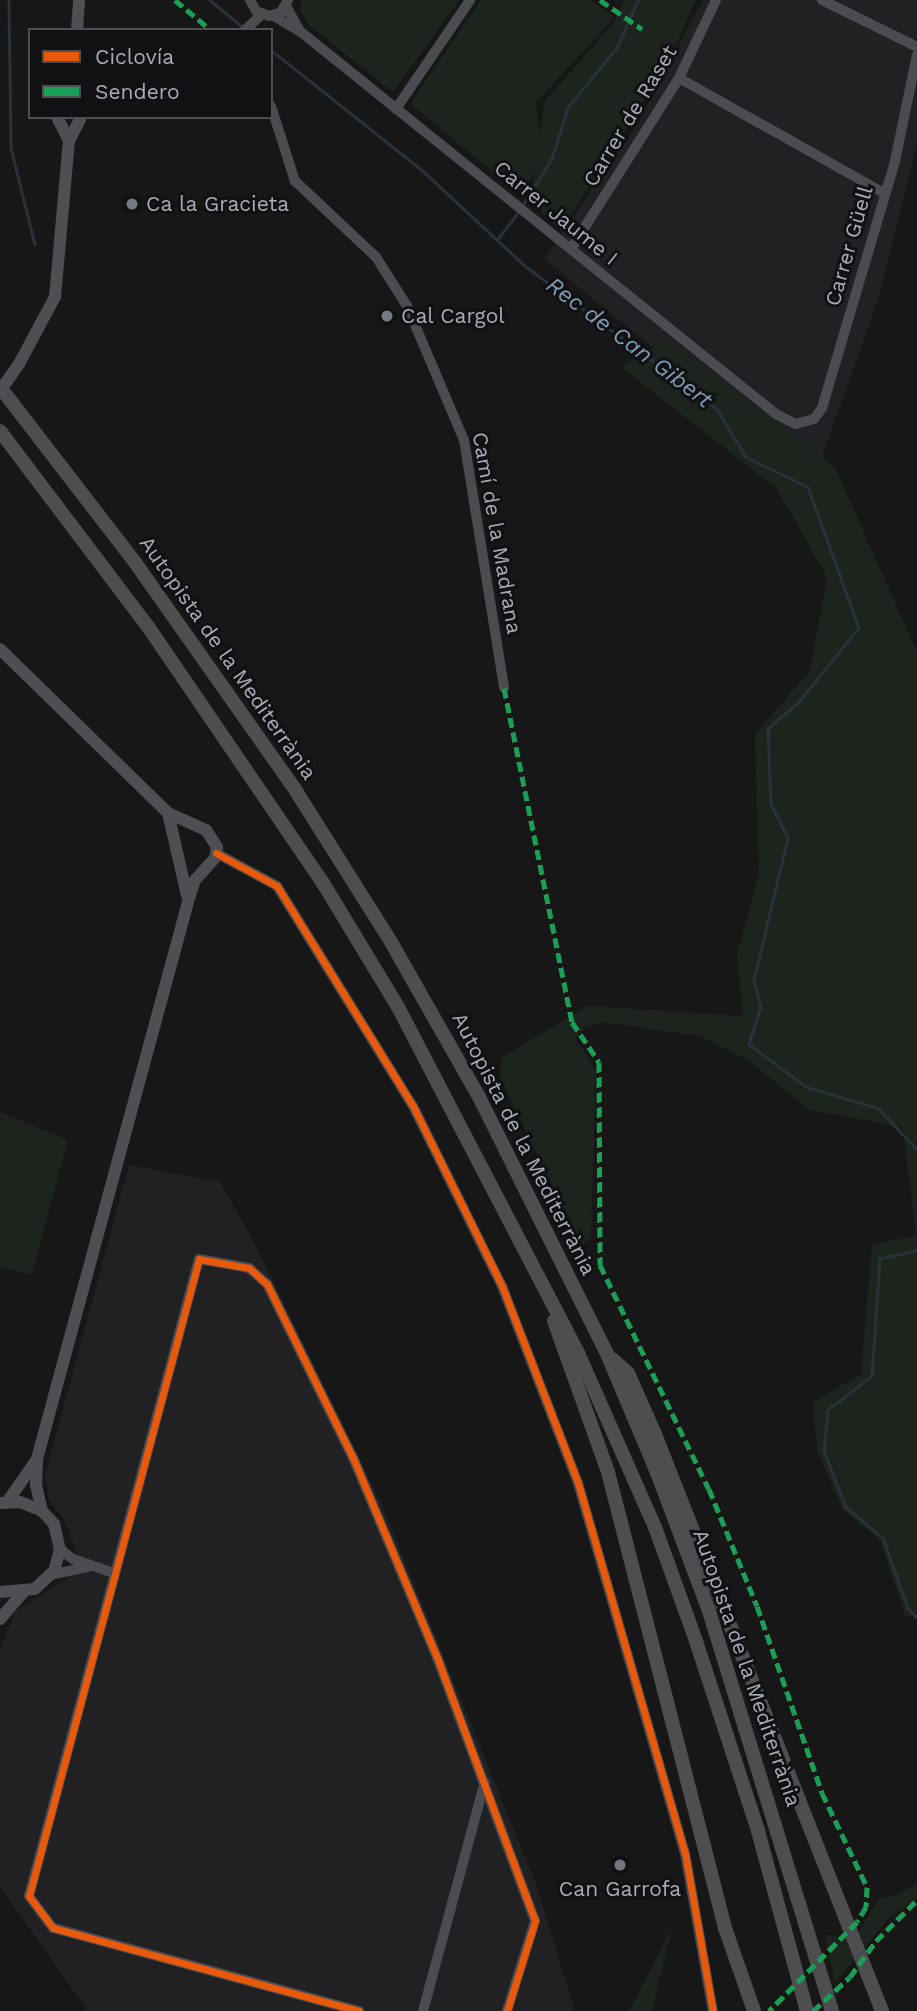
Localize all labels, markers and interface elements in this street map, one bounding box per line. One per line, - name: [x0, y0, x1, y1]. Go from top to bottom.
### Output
- legend: [28, 28, 273, 119]
- street label: Carrer de Raset: [578, 41, 682, 191]
- text: Ciclovía: [95, 44, 174, 69]
- text: Sendero: [95, 79, 180, 104]
- street label: Carrer Jaume I: [489, 155, 623, 271]
- street label: Carrer Güell: [820, 183, 878, 309]
- place label: Ca la Gracieta: [146, 191, 290, 217]
- marker: Ca la Gracieta: [124, 196, 140, 212]
- water label: Rec de Can Gibert: [541, 272, 717, 414]
- place label: Cal Cargol: [401, 303, 505, 329]
- marker: Cal Cargol: [379, 308, 395, 324]
- street label: Camí de la Madrana: [467, 430, 527, 636]
- street label: Autopista de la Mediterrània: [134, 531, 322, 785]
- street label: Autopista de la Mediterrània: [446, 1008, 602, 1280]
- street label: Autopista de la Mediterrània: [687, 1526, 807, 1810]
- marker: Can Garrofa: [612, 1857, 628, 1873]
- place label: Can Garrofa: [559, 1876, 681, 1902]

